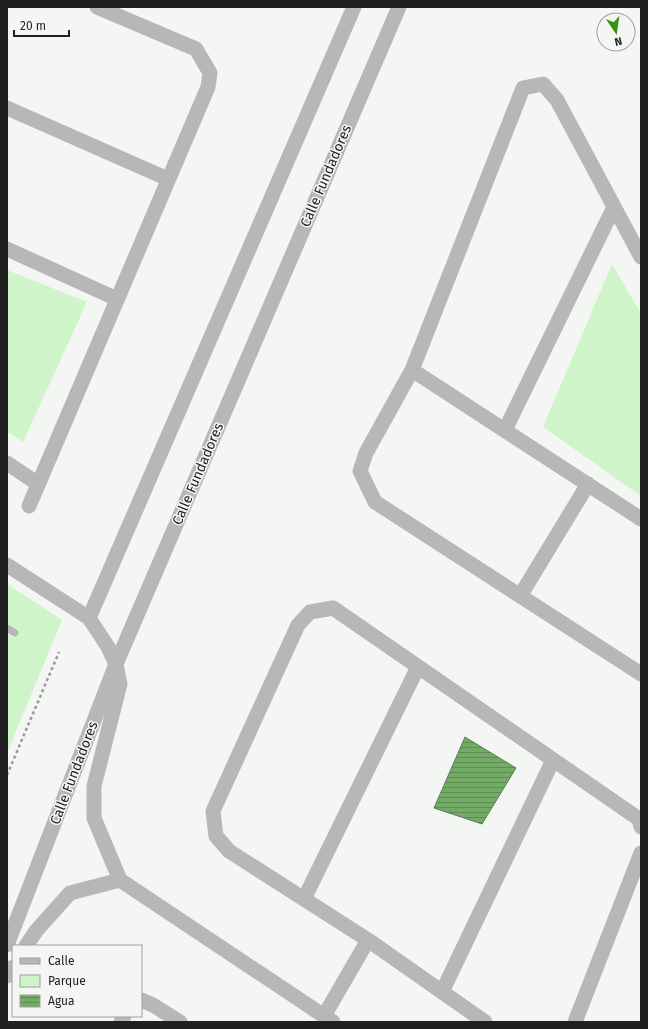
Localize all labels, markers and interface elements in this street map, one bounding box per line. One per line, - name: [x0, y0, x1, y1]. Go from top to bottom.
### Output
- scale bar: [14, 12, 69, 38]
- north arrow: [596, 12, 636, 52]
- text: 20 m: [20, 19, 46, 33]
- text: N: [613, 34, 623, 48]
- street label: Calle Fundadores: [297, 122, 355, 230]
- street label: Calle Fundadores: [169, 420, 227, 528]
- street label: Calle Fundadores: [47, 719, 102, 827]
- legend: [12, 945, 142, 1017]
- text: Calle: [48, 954, 75, 968]
- text: Parque: [48, 974, 86, 988]
- text: Agua: [48, 994, 75, 1008]

